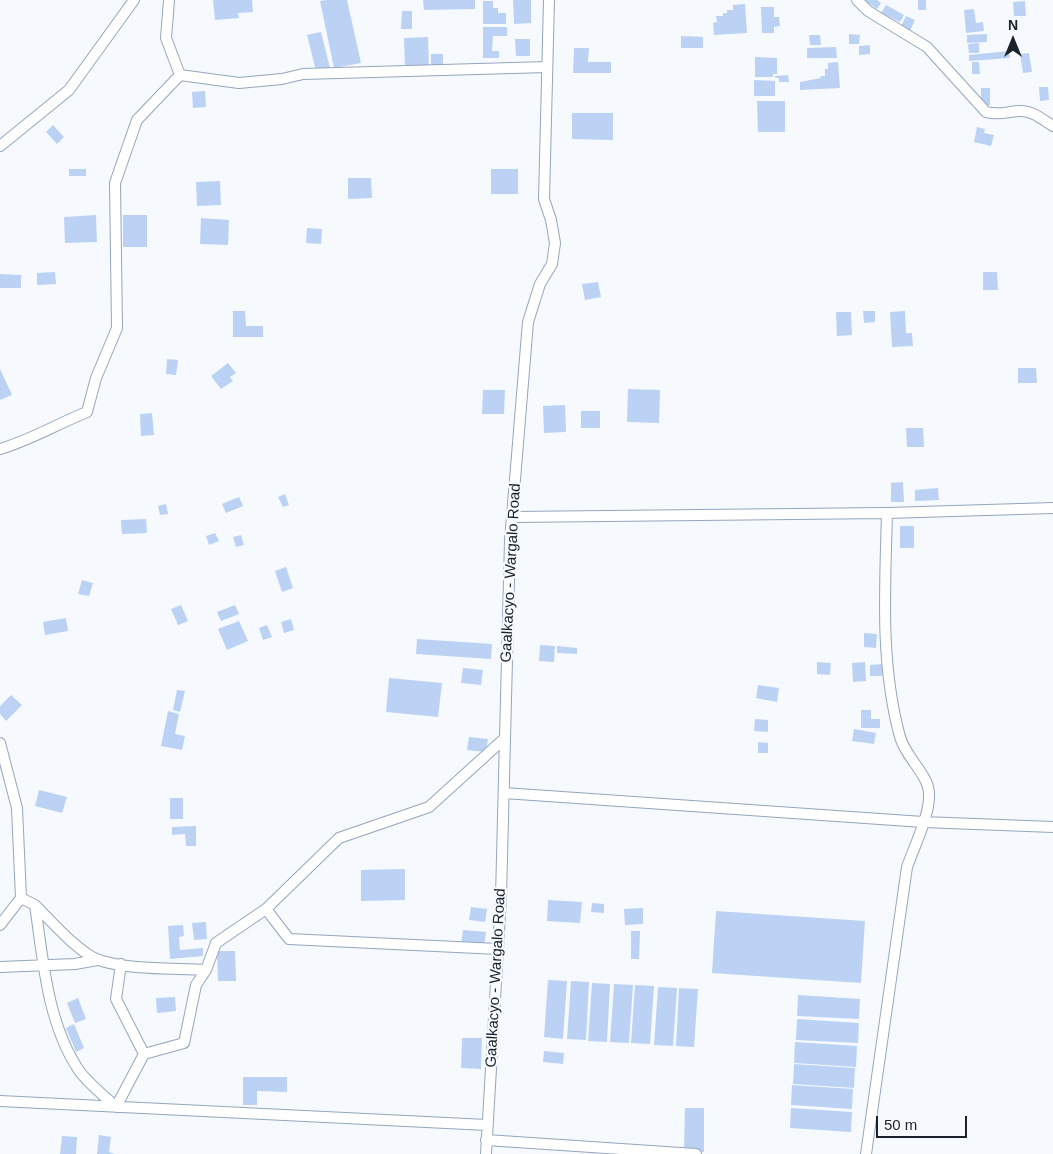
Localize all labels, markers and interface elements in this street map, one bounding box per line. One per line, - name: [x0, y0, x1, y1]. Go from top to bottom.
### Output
- north arrow: [988, 15, 1038, 65]
- text: N: [1008, 17, 1018, 33]
- street label: Gaalkacyo - Wargalo Road: [497, 483, 525, 663]
- street label: Gaalkacyo - Wargalo Road: [482, 888, 510, 1068]
- scale bar: [878, 1106, 969, 1138]
- text: 50 m: [884, 1116, 917, 1133]

